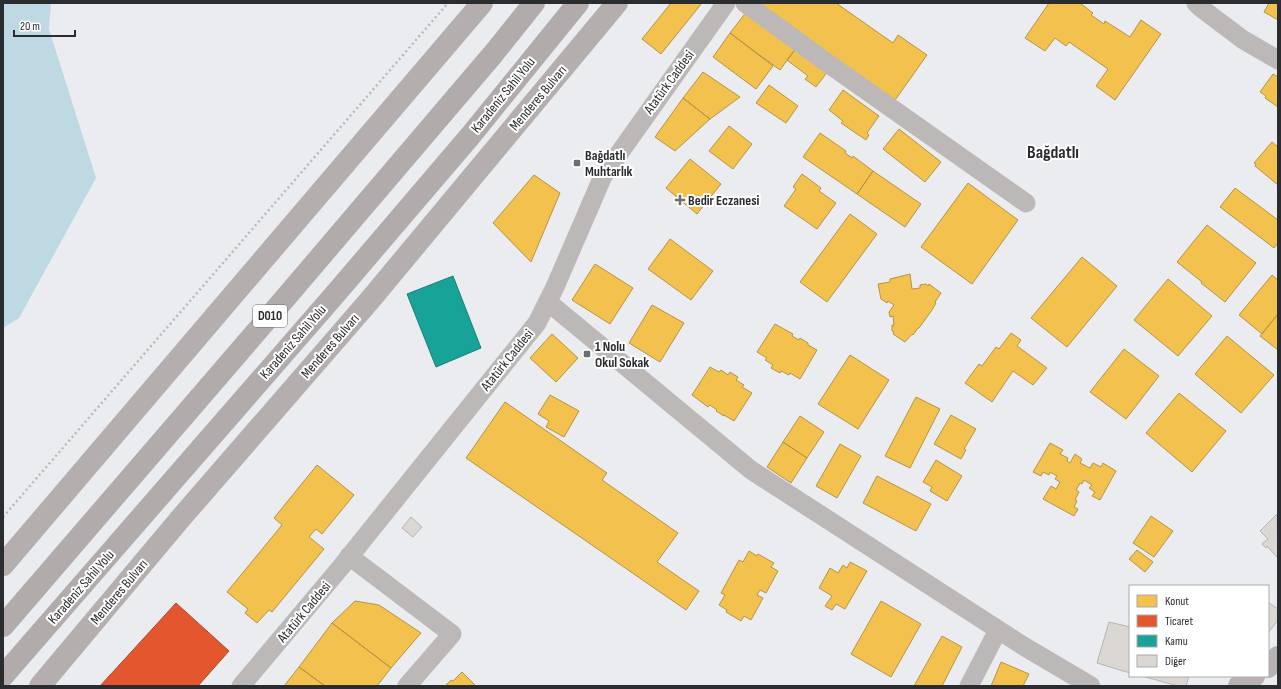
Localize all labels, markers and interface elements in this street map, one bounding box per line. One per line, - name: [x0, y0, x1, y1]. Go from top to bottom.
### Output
- scale bar: [14, 12, 75, 38]
- text: 20 m: [20, 19, 40, 34]
- street label: Atatürk Caddesi: [640, 47, 698, 118]
- street label: Karadeniz Sahil Yolu: [467, 54, 539, 136]
- street label: Menderes Bulvarı: [506, 62, 570, 134]
- district label: Bağdatlı: [1027, 142, 1079, 163]
- place label: Bağdatlı Muhtarlık: [585, 147, 633, 180]
- marker: Bağdatlı Muhtarlık: [572, 158, 582, 168]
- place label: Bedir Eczanesi: [688, 192, 760, 209]
- marker: Bedir Eczanesi: [675, 195, 685, 205]
- street label: Karadeniz Sahil Yolu: [256, 301, 330, 382]
- road number: D010: [253, 305, 287, 327]
- street label: Menderes Bulvarı: [297, 310, 363, 382]
- street label: Atatürk Caddesi: [476, 326, 537, 395]
- place label: 1 Nolu Okul Sokak: [595, 338, 649, 371]
- marker: 1 Nolu Okul Sokak: [582, 349, 592, 359]
- street label: Karadeniz Sahil Yolu: [44, 546, 118, 627]
- street label: Menderes Bulvarı: [87, 556, 151, 628]
- street label: Atatürk Caddesi: [273, 578, 334, 647]
- legend: [1129, 585, 1269, 677]
- text: Konut: [1165, 594, 1189, 609]
- text: Ticaret: [1165, 614, 1193, 629]
- text: Kamu: [1165, 634, 1188, 649]
- text: Diğer: [1165, 654, 1187, 669]

